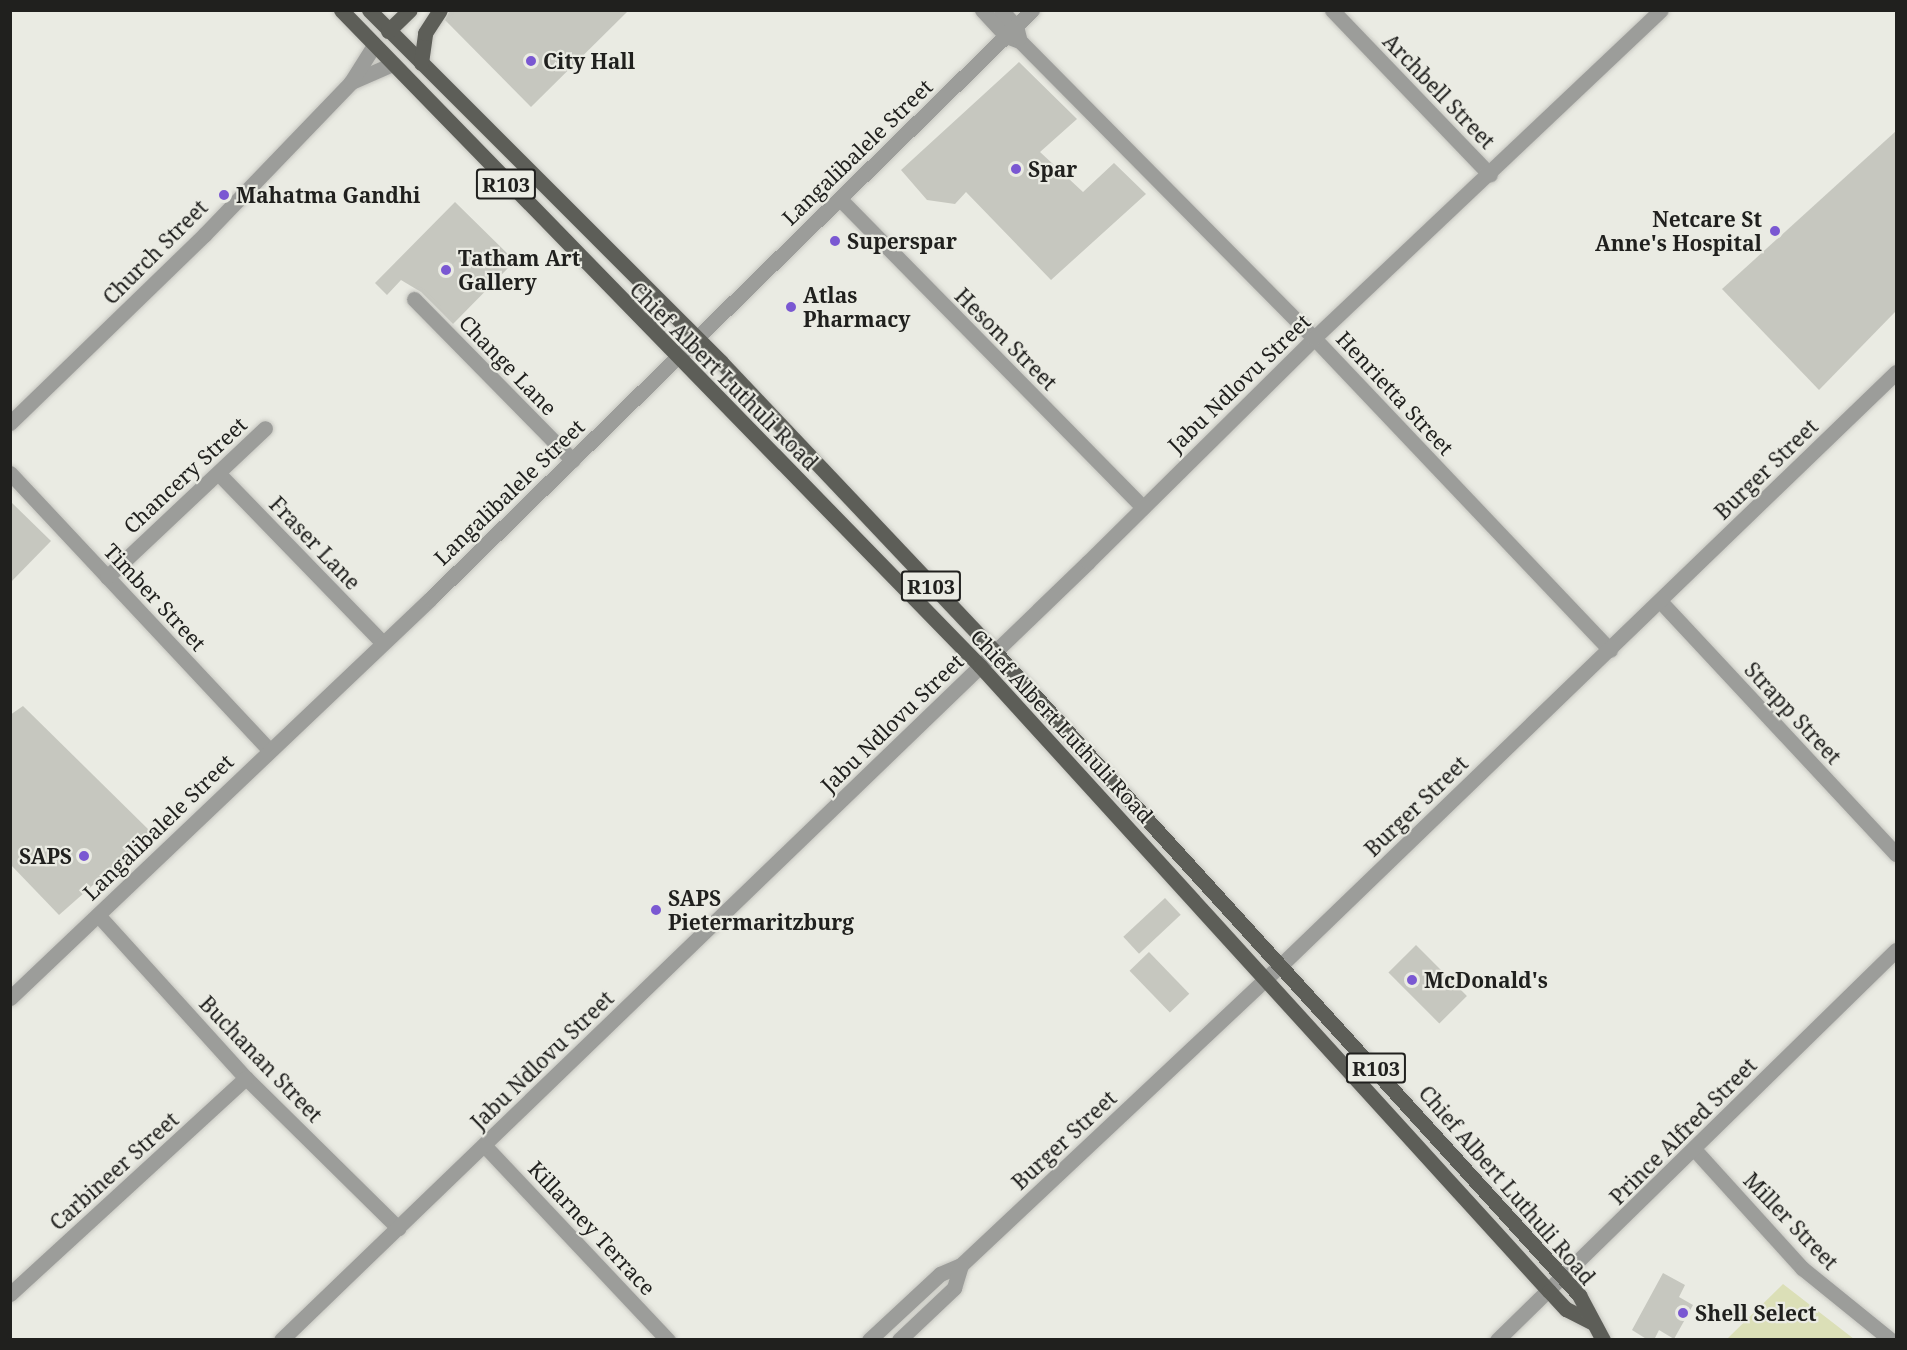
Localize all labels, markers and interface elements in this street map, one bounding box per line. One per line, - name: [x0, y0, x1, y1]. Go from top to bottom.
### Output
- street label: Archbell Street: [1378, 28, 1500, 154]
- place label: City Hall: [543, 48, 635, 74]
- marker: City Hall: [524, 54, 538, 68]
- street label: Langalibalele Street: [777, 74, 937, 230]
- place label: Spar: [1028, 156, 1077, 182]
- marker: Spar: [1009, 162, 1023, 176]
- road number: R103: [474, 167, 538, 201]
- place label: Mahatma Gandhi: [236, 182, 420, 208]
- marker: Mahatma Gandhi: [217, 188, 231, 202]
- street label: Church Street: [98, 195, 212, 309]
- place label: Netcare St Anne's Hospital: [1595, 206, 1762, 256]
- marker: Netcare St Anne's Hospital: [1766, 222, 1784, 240]
- place label: Superspar: [847, 228, 957, 254]
- marker: Superspar: [828, 234, 842, 248]
- place label: Tatham Art Gallery: [458, 245, 580, 295]
- marker: Tatham Art Gallery: [439, 263, 453, 277]
- street label: Chief Albert Luthuli Road: [625, 277, 823, 475]
- place label: Atlas Pharmacy: [803, 282, 911, 332]
- street label: Hesom Street: [950, 283, 1062, 395]
- marker: Atlas Pharmacy: [784, 300, 798, 314]
- street label: Jabu Ndlovu Street: [1163, 309, 1315, 457]
- street label: Change Lane: [454, 310, 562, 420]
- street label: Henrietta Street: [1331, 326, 1459, 460]
- street label: Chancery Street: [118, 412, 252, 538]
- street label: Langalibalele Street: [429, 414, 589, 570]
- street label: Burger Street: [1709, 414, 1823, 524]
- street label: Fraser Lane: [264, 491, 366, 595]
- street label: Timber Street: [99, 538, 211, 656]
- road number: R103: [900, 569, 962, 603]
- street label: Chief Albert Luthuli Road: [966, 624, 1158, 828]
- street label: Jabu Ndlovu Street: [816, 649, 968, 797]
- street label: Strapp Street: [1739, 657, 1847, 769]
- street label: Langalibalele Street: [78, 749, 238, 905]
- street label: Burger Street: [1359, 751, 1473, 861]
- place label: SAPS: [19, 843, 72, 869]
- marker: SAPS: [77, 849, 91, 863]
- place label: SAPS Pietermaritzburg: [668, 885, 854, 935]
- marker: SAPS Pietermaritzburg: [649, 903, 663, 917]
- place label: McDonald's: [1424, 967, 1548, 993]
- marker: McDonald's: [1405, 973, 1419, 987]
- street label: Jabu Ndlovu Street: [466, 986, 618, 1134]
- street label: Buchanan Street: [194, 991, 328, 1127]
- road number: R103: [1344, 1051, 1408, 1085]
- street label: Prince Alfred Street: [1604, 1052, 1762, 1210]
- street label: Chief Albert Luthuli Road: [1414, 1080, 1600, 1290]
- street label: Burger Street: [1007, 1085, 1121, 1195]
- street label: Carbineer Street: [45, 1107, 183, 1235]
- street label: Killarney Terrace: [523, 1156, 661, 1300]
- street label: Miller Street: [1739, 1167, 1843, 1275]
- place label: Shell Select: [1695, 1300, 1817, 1326]
- marker: Shell Select: [1676, 1306, 1690, 1320]

